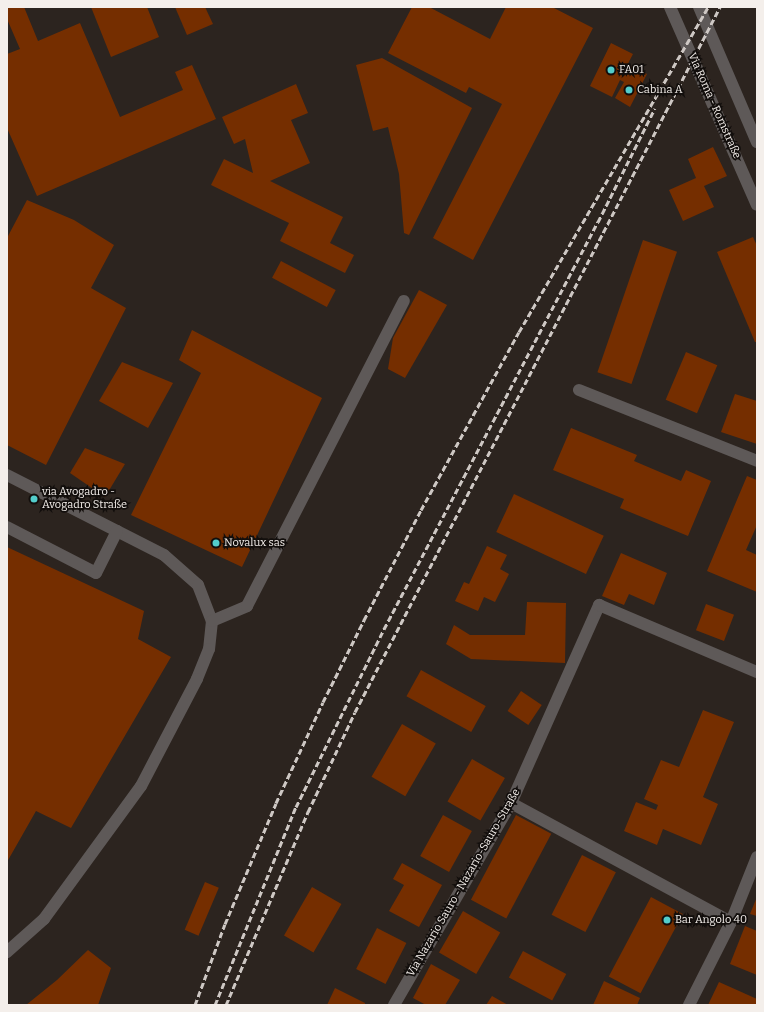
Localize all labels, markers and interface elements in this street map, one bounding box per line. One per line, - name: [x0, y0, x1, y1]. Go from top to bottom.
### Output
- street label: Via Roma - Romstraße: [685, 51, 743, 161]
- place label: FA01: [619, 63, 644, 77]
- marker: FA01: [606, 65, 616, 75]
- place label: Cabina A: [637, 83, 683, 97]
- marker: Cabina A: [624, 85, 634, 95]
- place label: via Avogadro - Avogadro Straße: [42, 486, 127, 512]
- marker: via Avogadro - Avogadro Straße: [29, 494, 39, 504]
- place label: Novalux sas: [224, 536, 285, 550]
- marker: Novalux sas: [211, 538, 221, 548]
- street label: Via Nazario Sauro - Nazario-Sauro-Straße: [405, 787, 523, 979]
- place label: Bar Angolo 40: [675, 913, 747, 927]
- marker: Bar Angolo 40: [662, 915, 672, 925]

